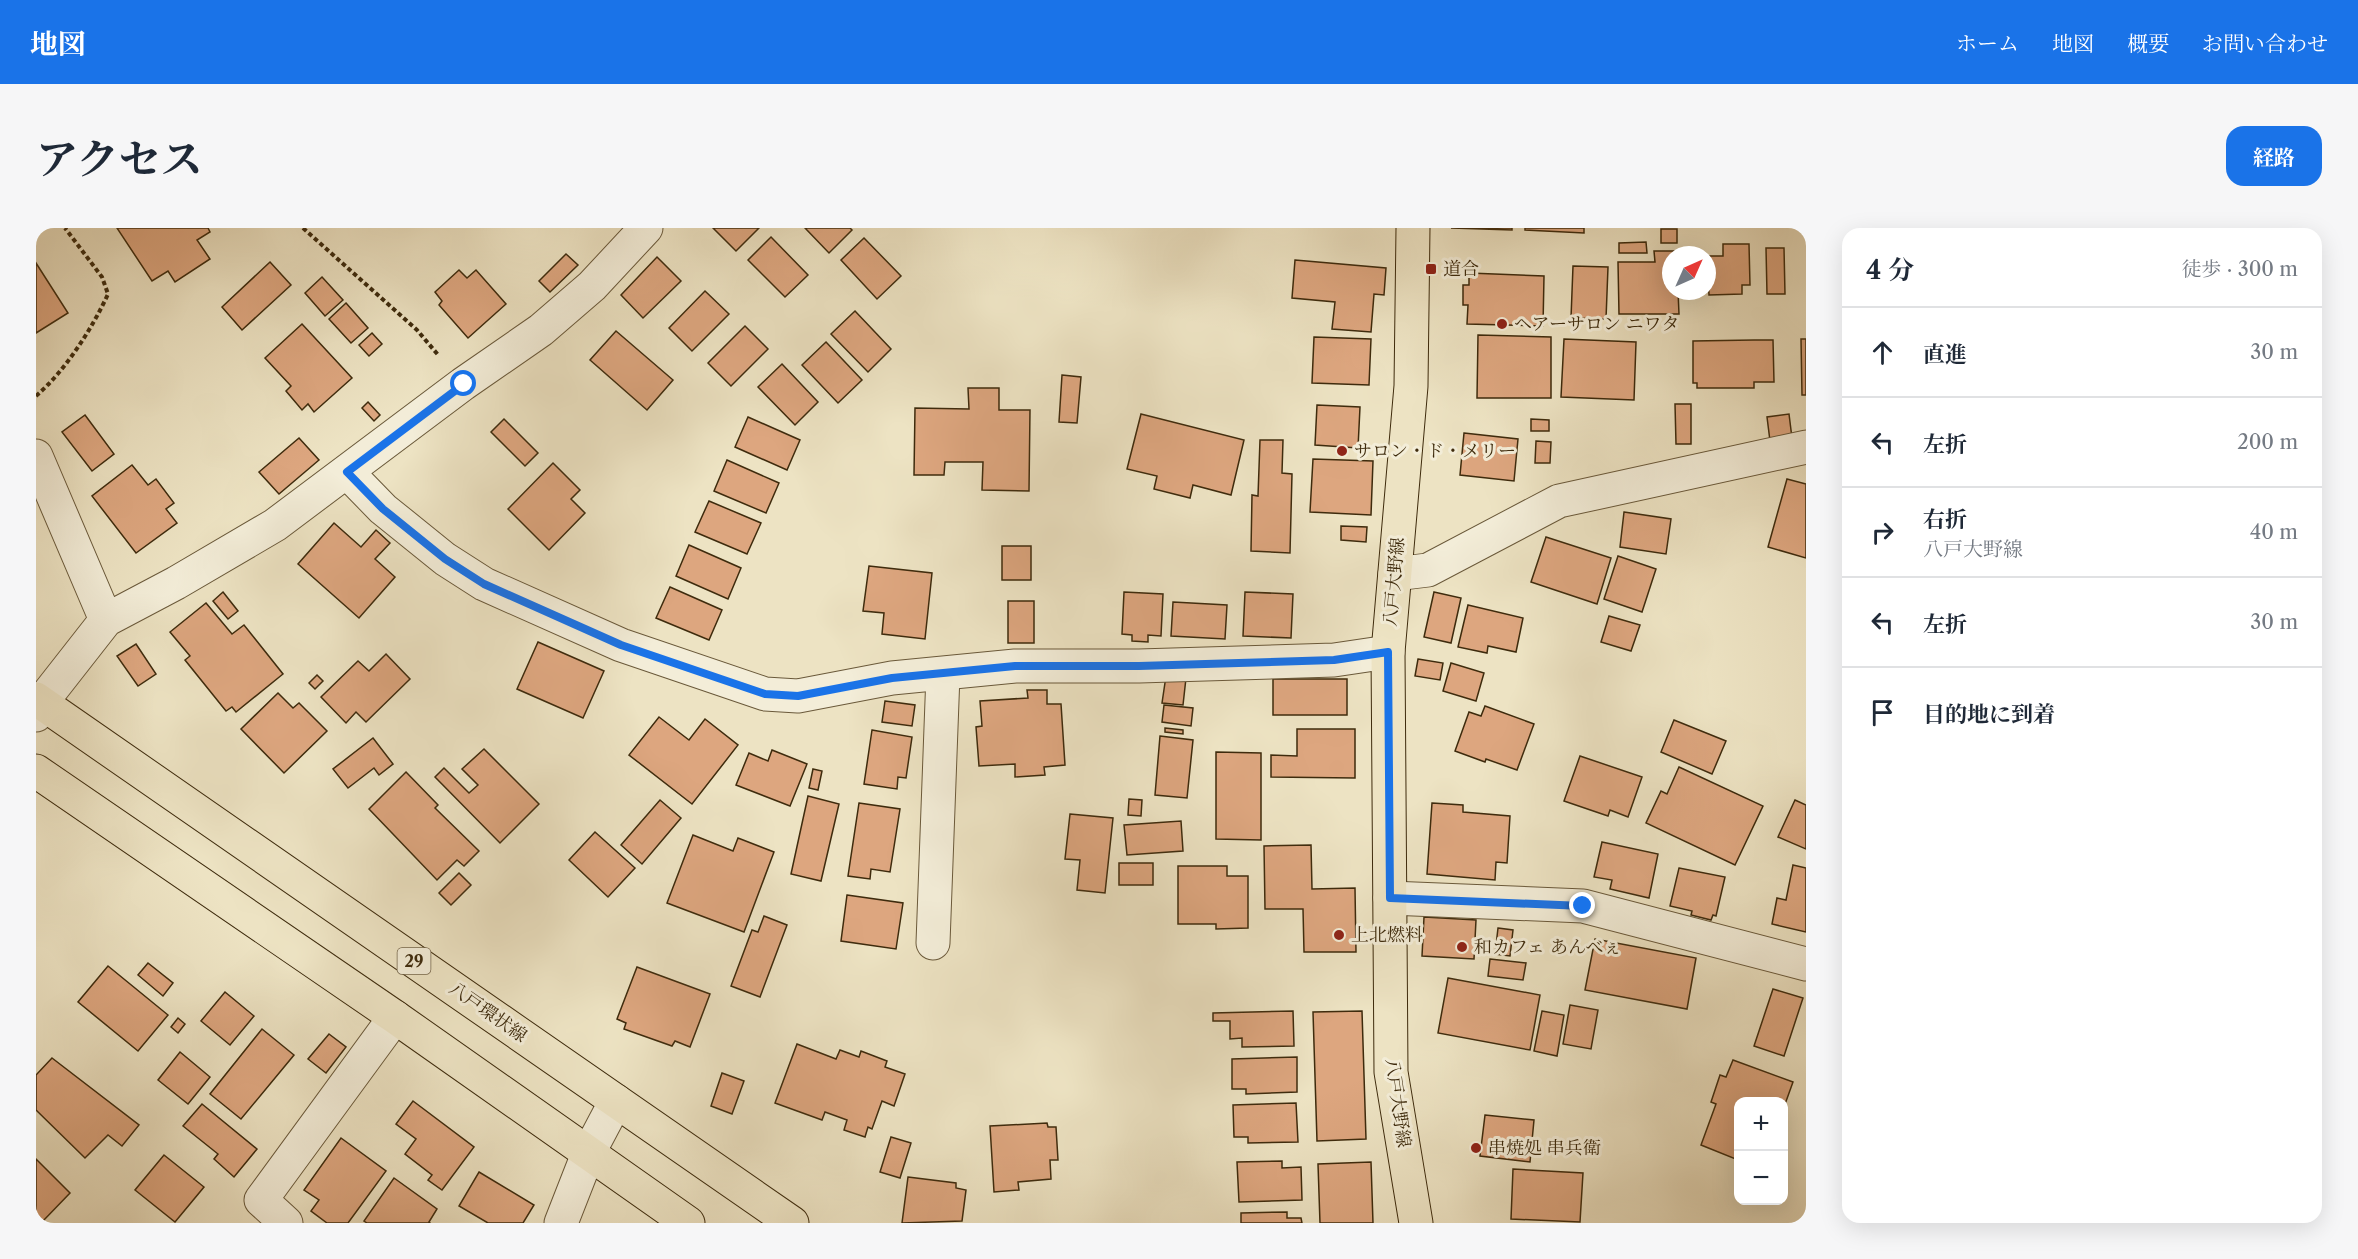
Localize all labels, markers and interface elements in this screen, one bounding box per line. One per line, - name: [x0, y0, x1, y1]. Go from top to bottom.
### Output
- text: 地図: [30, 27, 86, 61]
- text: ホーム: [1956, 31, 2019, 56]
- text: 地図: [2052, 31, 2094, 56]
- text: 概要: [2127, 31, 2169, 56]
- text: お問い合わせ: [2202, 31, 2328, 56]
- button: 経路: [2226, 126, 2322, 186]
- text: アクセス: [36, 133, 203, 185]
- north arrow: [1662, 246, 1716, 300]
- text: 4 分: [1866, 254, 1914, 286]
- text: 徒歩 · 300 m: [2181, 257, 2298, 281]
- place label: 道合: [1443, 258, 1479, 280]
- marker: 道合: [1424, 262, 1438, 276]
- place label: ヘアーサロン ニワタ: [1514, 313, 1680, 335]
- marker: ヘアーサロン ニワタ: [1495, 317, 1509, 331]
- icon: ahead: [1866, 336, 1899, 369]
- text: 30 m: [2250, 340, 2298, 364]
- text: 直進: [1923, 341, 1967, 368]
- route start: [450, 370, 476, 396]
- icon: left: [1866, 426, 1899, 459]
- text: 200 m: [2237, 430, 2298, 454]
- text: 左折: [1923, 431, 1967, 458]
- place label: サロン・ド・メリー: [1354, 440, 1516, 462]
- marker: サロン・ド・メリー: [1335, 444, 1349, 458]
- text: 右折: [1923, 506, 1967, 533]
- icon: right: [1866, 516, 1899, 549]
- text: 40 m: [2250, 520, 2298, 544]
- street label: 八戸大野線: [1379, 536, 1409, 628]
- text: 八戸大野線: [1923, 537, 2023, 561]
- icon: left: [1866, 606, 1899, 639]
- text: 30 m: [2250, 610, 2298, 634]
- text: 左折: [1923, 611, 1967, 638]
- icon: arrive: [1866, 696, 1899, 729]
- text: 目的地に到着: [1923, 701, 2055, 728]
- route end: [1569, 892, 1595, 918]
- place label: 上北燃料: [1351, 924, 1423, 946]
- marker: 上北燃料: [1332, 928, 1346, 942]
- place label: 和カフェ あんべぇ: [1474, 936, 1622, 958]
- marker: 和カフェ あんべぇ: [1455, 940, 1469, 954]
- road number: 29: [398, 948, 430, 974]
- street label: 八戸環状線: [445, 977, 531, 1047]
- street label: 八戸大野線: [1381, 1057, 1415, 1149]
- map controls: [1734, 1097, 1788, 1205]
- button: +: [1734, 1097, 1788, 1151]
- place label: 串焼処 串兵衛: [1488, 1137, 1601, 1159]
- marker: 串焼処 串兵衛: [1469, 1141, 1483, 1155]
- button: −: [1734, 1151, 1788, 1205]

